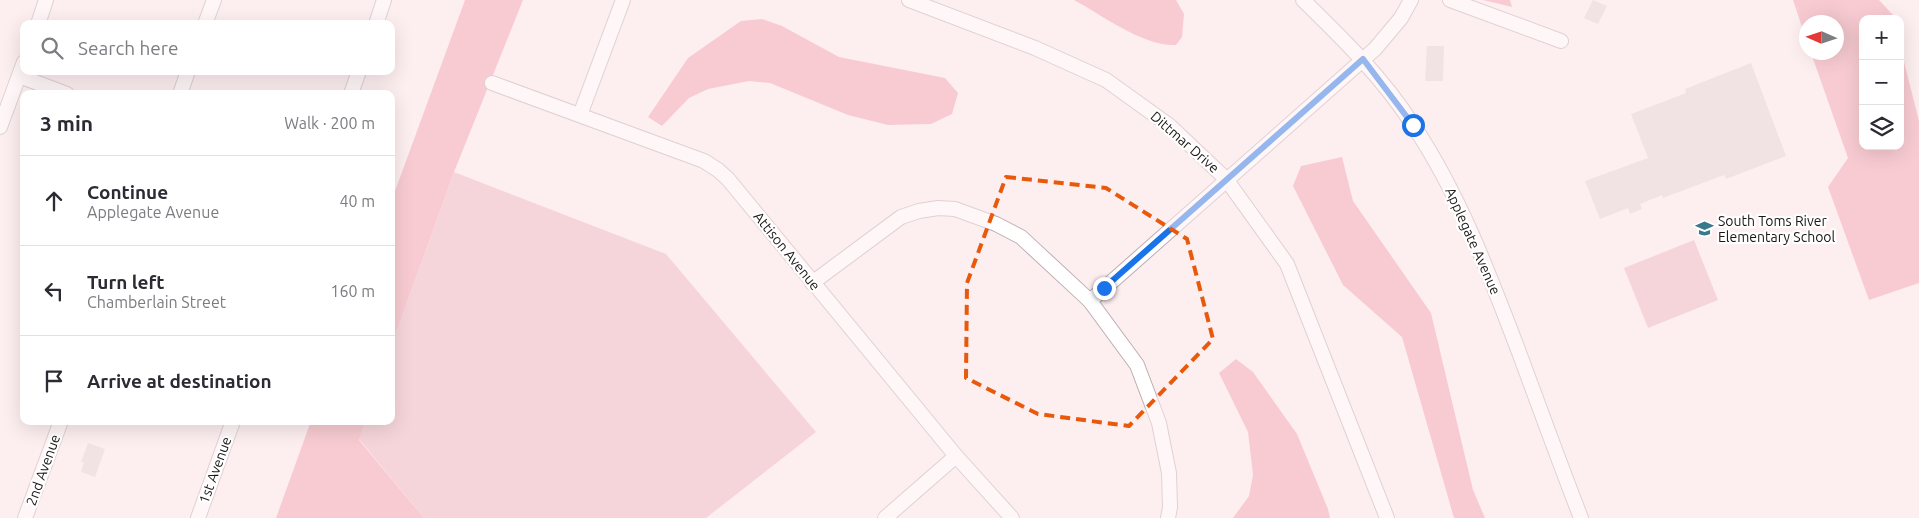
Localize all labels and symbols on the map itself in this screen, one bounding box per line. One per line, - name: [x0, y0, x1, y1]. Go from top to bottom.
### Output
- north arrow: [1799, 15, 1844, 60]
- street label: Dittmar Drive: [1148, 108, 1222, 176]
- route start: [1402, 114, 1425, 137]
- street label: Applegate Avenue: [1442, 185, 1504, 297]
- street label: Attison Avenue: [751, 209, 823, 293]
- place label: South Toms River Elementary School: [1718, 213, 1836, 245]
- school or university icon: South Toms River Elementary School: [1694, 219, 1714, 239]
- route end: [1093, 277, 1116, 300]
- street label: 2nd Avenue: [23, 432, 63, 508]
- street label: 1st Avenue: [196, 434, 234, 506]

